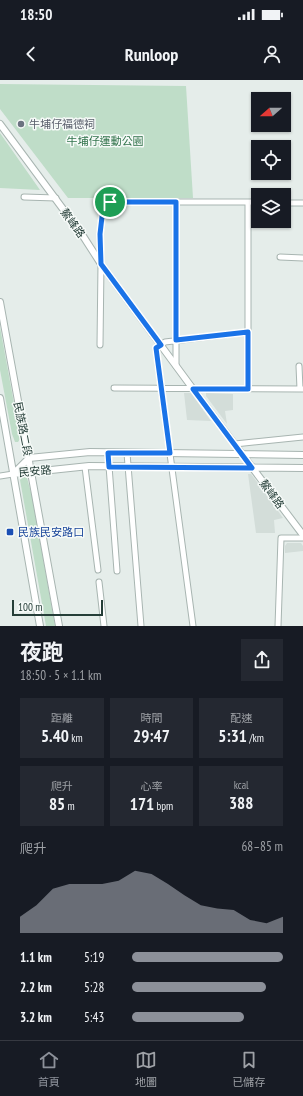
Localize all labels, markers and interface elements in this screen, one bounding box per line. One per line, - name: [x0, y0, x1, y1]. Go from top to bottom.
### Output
- text: 18:50: [20, 5, 52, 24]
- icon: back: [20, 43, 42, 65]
- text: Runloop: [125, 43, 178, 66]
- icon: person: [261, 43, 283, 65]
- north arrow: [251, 92, 291, 132]
- map controls: [251, 92, 291, 228]
- place label: 牛埔仔福德祠: [29, 117, 95, 131]
- marker: 牛埔仔福德祠: [16, 119, 26, 129]
- park label: 牛埔仔運動公園: [67, 134, 144, 148]
- button: locate: [251, 140, 291, 180]
- pin: [93, 185, 127, 219]
- button: layers: [251, 188, 291, 228]
- icon: arrive: [99, 191, 121, 213]
- street label: 鰲峰路: [58, 206, 88, 240]
- street label: 民族路二段: [11, 401, 35, 457]
- street label: 民安路: [18, 463, 52, 479]
- street label: 鰲峰路: [256, 477, 288, 511]
- place label: 民族民安路口: [18, 525, 84, 539]
- marker: 民族民安路口: [5, 527, 15, 537]
- scale bar: [12, 598, 103, 617]
- text: 100 m: [18, 600, 42, 614]
- text: 夜跑: [20, 638, 64, 666]
- button: share: [241, 639, 283, 681]
- text: 18:50 · 5 × 1.1 km: [20, 667, 101, 684]
- text: 距離: [51, 711, 73, 725]
- text: 時間: [140, 711, 162, 725]
- text: 配速: [230, 711, 252, 725]
- text: 5.40: [41, 725, 69, 747]
- text: 29:47: [133, 725, 170, 747]
- text: 5:31: [218, 725, 247, 747]
- text: km: [69, 731, 83, 745]
- text: /km: [247, 731, 264, 745]
- text: kcal: [234, 778, 249, 792]
- text: 爬升: [51, 779, 73, 793]
- text: 心率: [140, 779, 162, 793]
- text: 388: [229, 792, 253, 814]
- text: 85: [49, 793, 65, 815]
- text: 171: [130, 793, 154, 815]
- text: m: [65, 799, 75, 813]
- text: bpm: [154, 799, 173, 813]
- text: 68–85 m: [241, 838, 283, 855]
- text: 爬升: [20, 840, 46, 857]
- text: 1.1 km: [20, 949, 52, 966]
- text: 5:19: [84, 949, 104, 966]
- text: 2.2 km: [20, 979, 52, 996]
- text: 5:28: [84, 979, 104, 996]
- text: 3.2 km: [20, 1009, 52, 1026]
- text: 5:43: [84, 1009, 104, 1026]
- tab: 首頁: [38, 1049, 60, 1089]
- tab: 地圖: [135, 1049, 157, 1089]
- tab: 已儲存: [232, 1049, 265, 1089]

